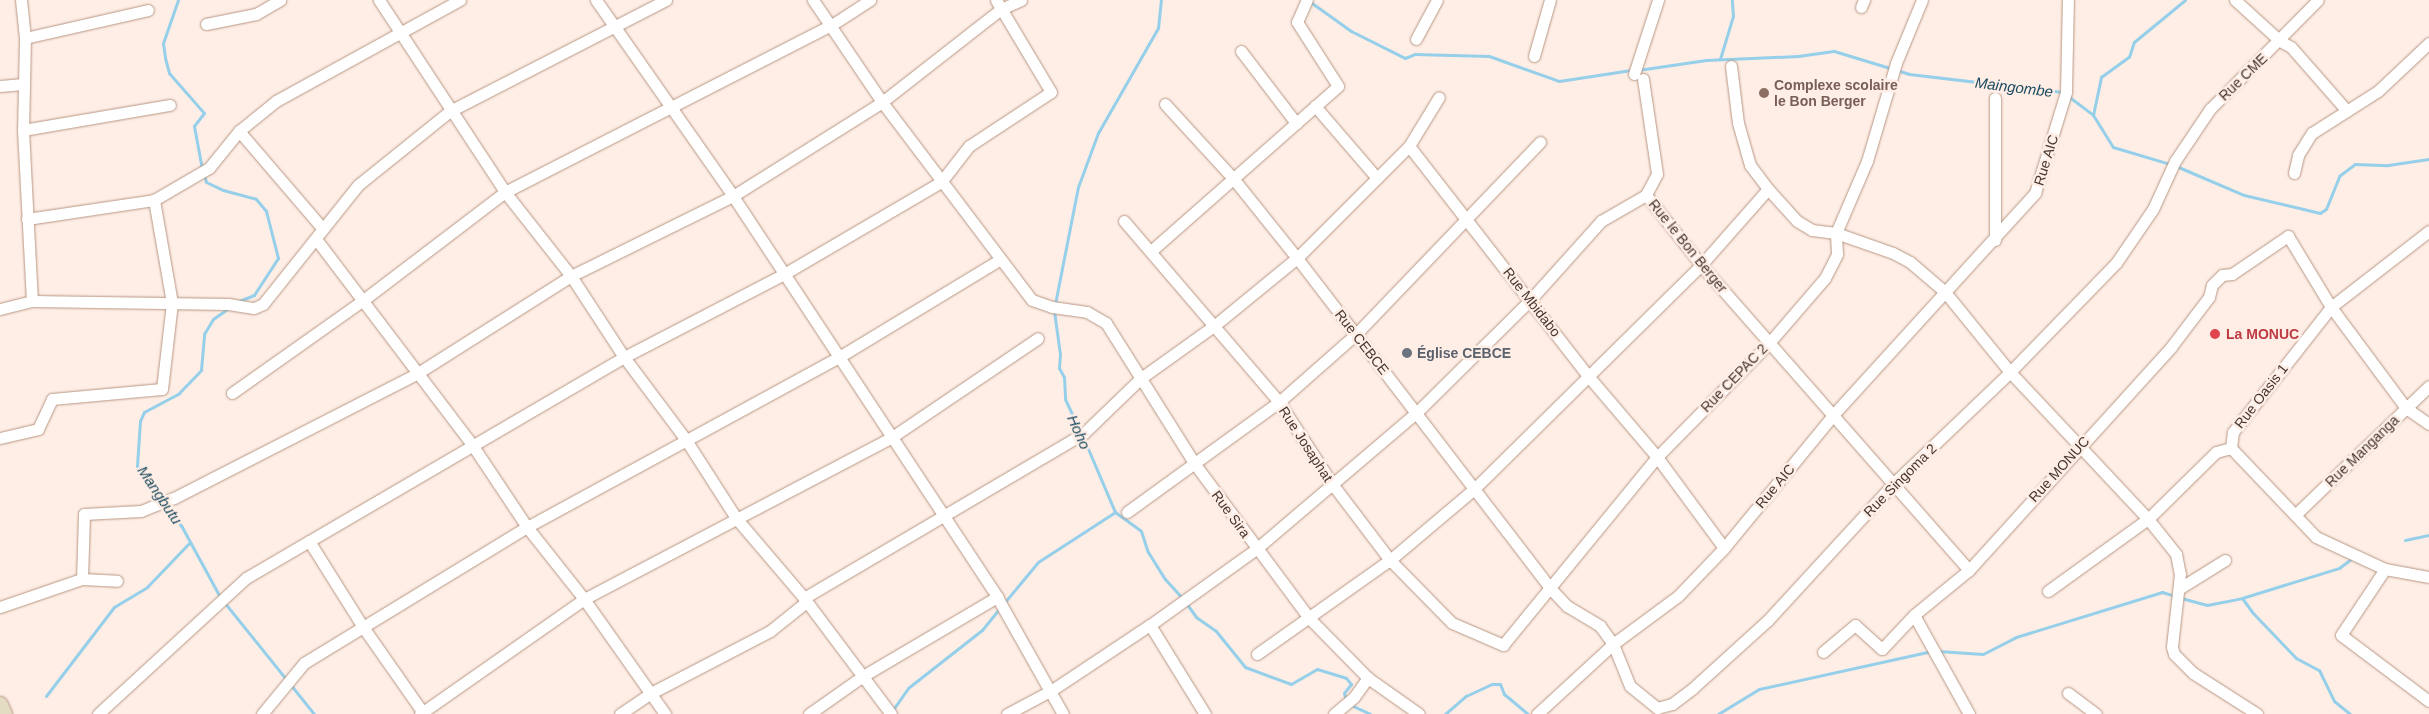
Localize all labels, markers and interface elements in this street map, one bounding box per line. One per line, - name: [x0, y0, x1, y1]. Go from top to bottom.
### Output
- street label: Rue CME: [2215, 50, 2271, 104]
- water label: Maingombe: [1974, 73, 2054, 101]
- place label: Complexe scolaire le Bon Berger: [1774, 77, 1898, 110]
- marker: Complexe scolaire le Bon Berger: [1758, 87, 1770, 99]
- street label: Rue AIC: [2030, 132, 2062, 188]
- street label: Rue le Bon Berger: [1645, 196, 1731, 296]
- street label: Rue Mbidabo: [1500, 264, 1564, 340]
- street label: Rue CEBCE: [1331, 306, 1393, 378]
- place label: La MONUC: [2226, 326, 2299, 342]
- marker: La MONUC: [2208, 327, 2222, 341]
- street label: Rue CEPAC 2: [1697, 340, 1771, 416]
- place label: Église CEBCE: [1417, 345, 1511, 361]
- marker: Église CEBCE: [1401, 347, 1413, 359]
- street label: Rue Oasis 1: [2231, 360, 2291, 432]
- street label: Rue Josaphat: [1275, 403, 1337, 485]
- water label: Hoho: [1063, 412, 1095, 452]
- street label: Rue Manganga: [2322, 412, 2402, 490]
- street label: Rue MONUC: [2025, 433, 2093, 505]
- street label: Rue Singoma 2: [1860, 440, 1940, 520]
- street label: Rue AIC: [1752, 460, 1798, 512]
- water label: Mangbutu: [134, 462, 186, 528]
- street label: Rue Sira: [1208, 487, 1254, 541]

